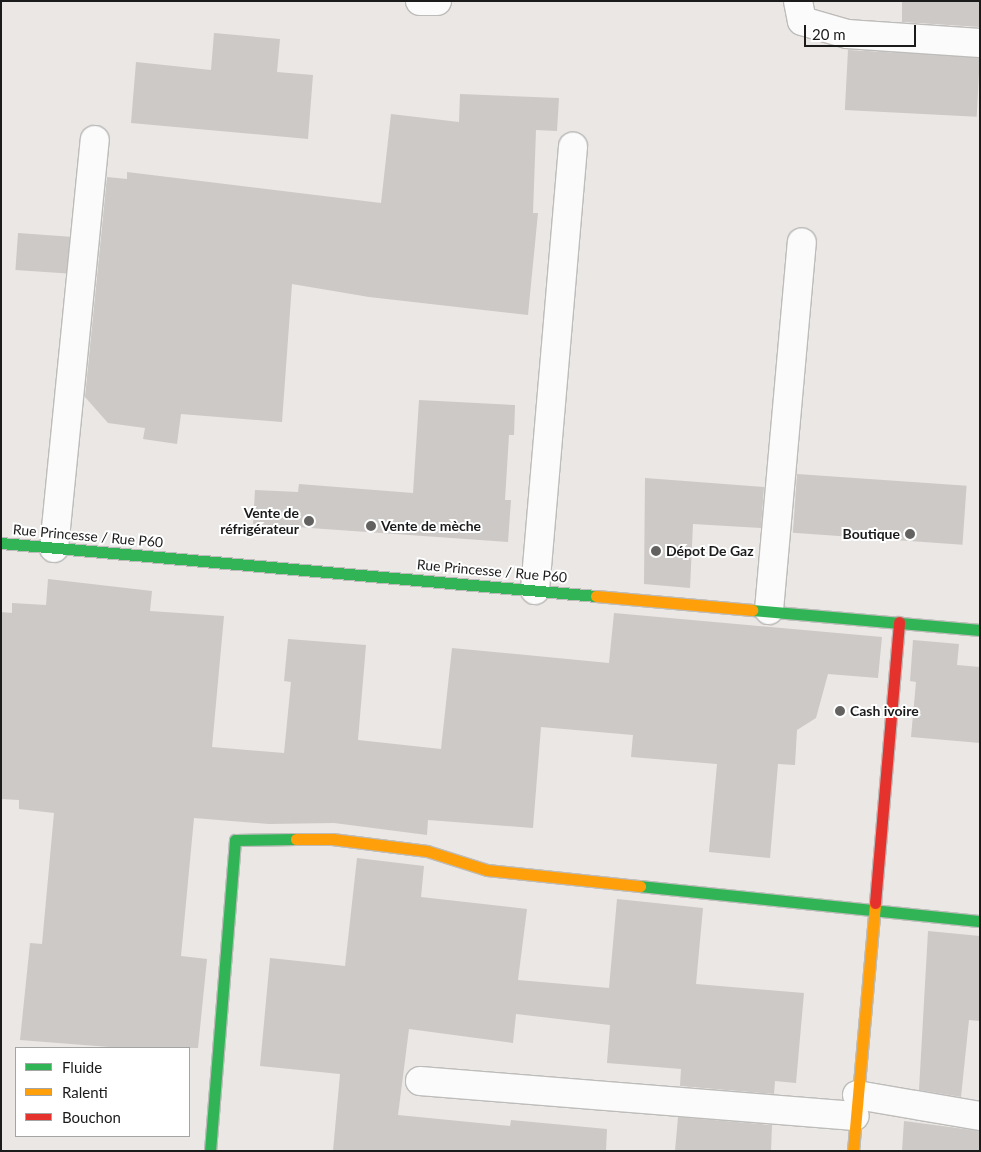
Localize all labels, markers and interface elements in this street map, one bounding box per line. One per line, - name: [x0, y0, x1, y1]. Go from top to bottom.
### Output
- scale bar: [806, 15, 918, 47]
- text: 20 m: [812, 25, 846, 43]
- place label: Vente de réfrigérateur: [220, 505, 299, 538]
- marker: Vente de réfrigérateur: [303, 515, 315, 527]
- place label: Vente de mèche: [381, 518, 481, 534]
- marker: Vente de mèche: [365, 520, 377, 532]
- street label: Rue Princesse / Rue P60: [12, 521, 164, 551]
- place label: Boutique: [843, 526, 900, 542]
- marker: Boutique: [904, 528, 916, 540]
- place label: Dépot De Gaz: [666, 543, 754, 559]
- marker: Dépot De Gaz: [650, 545, 662, 557]
- street label: Rue Princesse / Rue P60: [416, 556, 568, 586]
- place label: Cash ivoire: [850, 703, 919, 719]
- marker: Cash ivoire: [834, 705, 846, 717]
- legend: [15, 1047, 190, 1137]
- text: Fluide: [62, 1058, 102, 1076]
- text: Ralenti: [62, 1083, 108, 1101]
- text: Bouchon: [62, 1108, 121, 1126]

